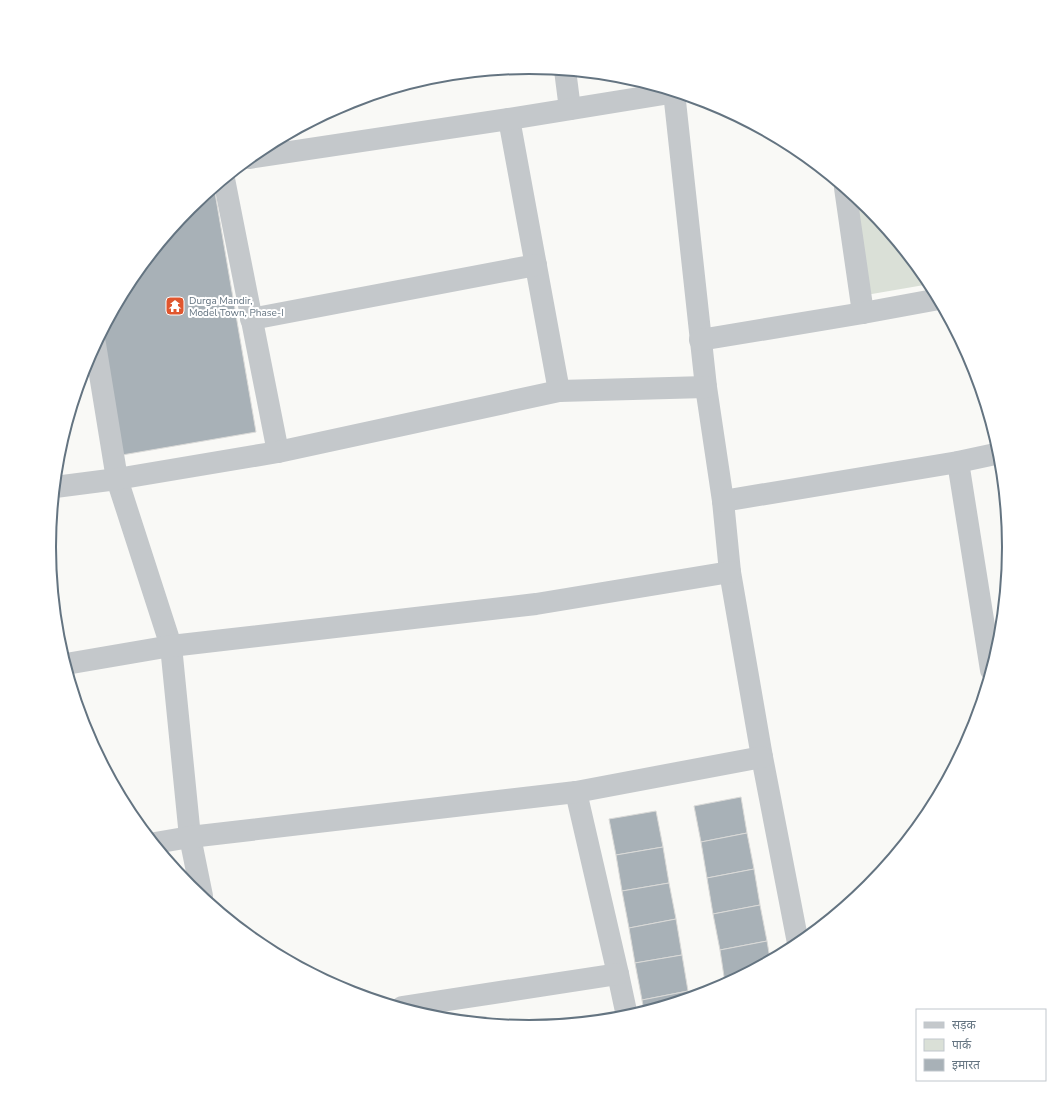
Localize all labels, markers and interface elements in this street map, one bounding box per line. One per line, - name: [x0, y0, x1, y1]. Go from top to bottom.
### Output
- place label: Durga Mandir, Model Town, Phase-I: [189, 294, 284, 320]
- temple icon: Durga Mandir, Model Town, Phase-I: [164, 295, 186, 317]
- legend: [916, 1009, 1046, 1081]
- text: सड़क: [952, 1017, 977, 1033]
- text: पार्क: [952, 1037, 972, 1053]
- text: इमारत: [952, 1057, 981, 1073]

